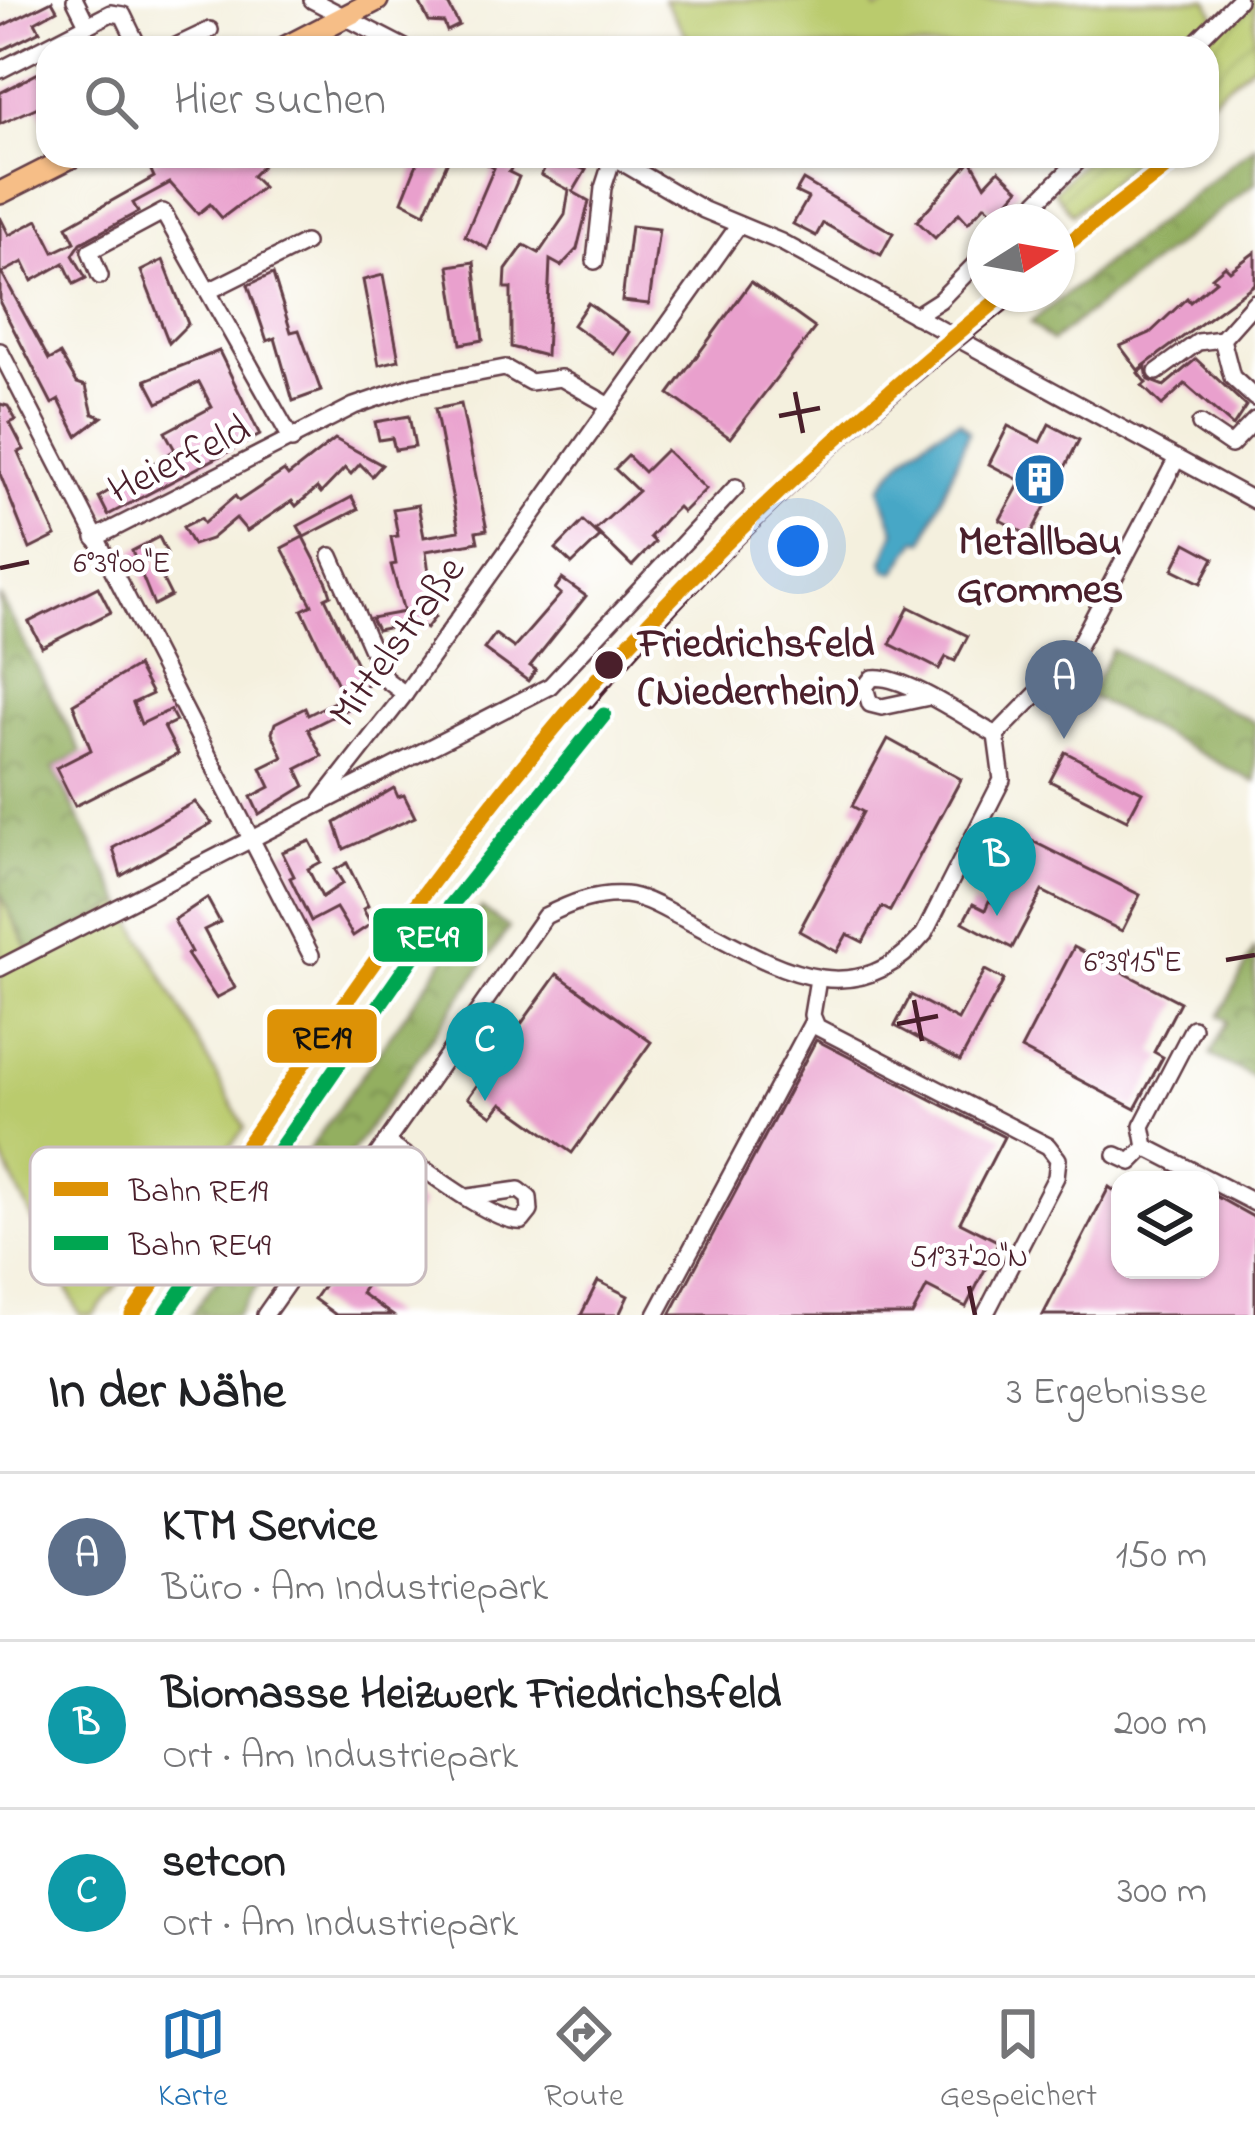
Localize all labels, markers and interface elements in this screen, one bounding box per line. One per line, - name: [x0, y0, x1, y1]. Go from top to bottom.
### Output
- search box: [36, 36, 1219, 168]
- icon: search: [78, 69, 144, 135]
- text: Hier suchen: [174, 69, 386, 135]
- north arrow: [967, 204, 1075, 312]
- street label: Heierfeld: [98, 400, 261, 522]
- building icon: Metallbau Grommes: [1012, 452, 1068, 508]
- place label: Metallbau Grommes: [957, 513, 1123, 622]
- your location: [768, 516, 828, 576]
- text: 6°39'00"E: [74, 543, 170, 587]
- street label: Mittelstraße: [315, 544, 482, 741]
- place label: Friedrichsfeld (Niederrhein): [636, 615, 875, 724]
- pin: A: [1025, 640, 1103, 739]
- marker: Friedrichsfeld (Niederrhein): [592, 648, 626, 682]
- pin: B: [958, 817, 1036, 916]
- line badge: RE49: [371, 906, 485, 964]
- text: RE49: [397, 915, 460, 963]
- text: 6°39'15"E: [1084, 942, 1182, 986]
- pin: C: [446, 1002, 524, 1101]
- line badge: RE19: [265, 1007, 379, 1065]
- text: RE19: [293, 1016, 352, 1064]
- legend: [30, 1147, 426, 1285]
- text: Bahn RE19: [128, 1169, 268, 1217]
- map controls: [1111, 1171, 1219, 1279]
- button: layers: [1111, 1171, 1219, 1279]
- text: Bahn RE49: [128, 1223, 271, 1271]
- text: 51°37'20"N: [910, 1237, 1028, 1281]
- text: In der Nähe: [48, 1356, 285, 1431]
- text: 3 Ergebnisse: [1006, 1365, 1207, 1422]
- text: KTM Service: [162, 1495, 377, 1561]
- text: A: [75, 1528, 99, 1585]
- text: 150 m: [1115, 1528, 1207, 1585]
- text: Büro · Am Industriepark: [162, 1561, 548, 1618]
- text: Biomasse Heizwerk Friedrichsfeld: [162, 1663, 781, 1729]
- text: B: [74, 1696, 100, 1753]
- text: 200 m: [1114, 1696, 1207, 1753]
- text: Ort · Am Industriepark: [162, 1729, 518, 1786]
- text: setcon: [162, 1831, 286, 1897]
- text: C: [76, 1864, 98, 1921]
- text: 300 m: [1117, 1864, 1207, 1921]
- text: Ort · Am Industriepark: [162, 1897, 518, 1954]
- tab: Karte: [158, 2001, 228, 2121]
- tab: Route: [544, 2001, 624, 2121]
- tab: Gespeichert: [940, 2001, 1097, 2121]

